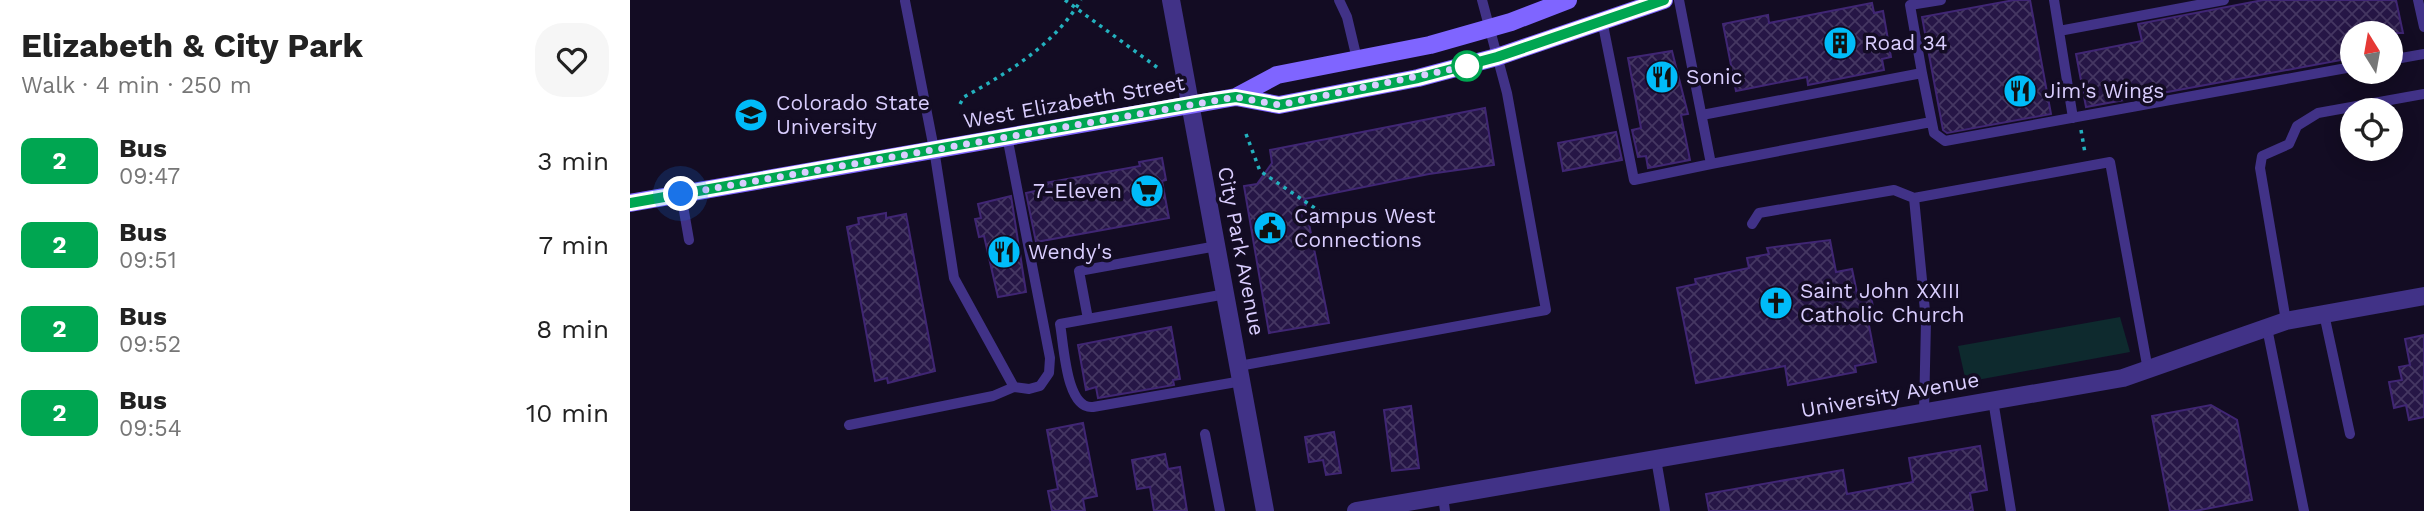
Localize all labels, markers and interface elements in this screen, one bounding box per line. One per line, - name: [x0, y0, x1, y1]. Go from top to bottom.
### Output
- north arrow: [2340, 21, 2403, 84]
- map controls: [2340, 21, 2403, 161]
- button: heart: [535, 23, 609, 97]
- building icon: Road 34: [1821, 24, 1859, 62]
- text: Elizabeth & City Park: [21, 26, 363, 65]
- place label: Road 34: [1864, 30, 1948, 55]
- unlabelled marker: [1452, 51, 1482, 81]
- restaurant icon: Sonic: [1643, 58, 1681, 96]
- place label: Sonic: [1686, 64, 1742, 89]
- street label: West Elizabeth Street: [961, 70, 1187, 133]
- text: Walk · 4 min · 250 m: [21, 72, 252, 99]
- restaurant icon: Jim's Wings: [2001, 72, 2039, 110]
- place label: Jim's Wings: [2044, 78, 2164, 103]
- place label: Colorado State University: [776, 90, 930, 139]
- school or university icon: Colorado State University: [732, 96, 770, 134]
- button: locate: [2340, 98, 2403, 161]
- text: Bus: [119, 133, 167, 163]
- text: 3 min: [537, 146, 609, 176]
- text: 2: [52, 147, 67, 175]
- text: 09:47: [119, 163, 180, 190]
- street label: City Park Avenue: [1213, 164, 1270, 338]
- supermarket icon: 7-Eleven: [1128, 172, 1166, 210]
- your location: [663, 176, 698, 211]
- place label: 7-Eleven: [1033, 178, 1122, 203]
- place label: Campus West Connections: [1294, 203, 1436, 252]
- public building icon: Campus West Connections: [1251, 209, 1289, 247]
- text: Bus: [119, 217, 167, 247]
- text: 7 min: [539, 230, 609, 260]
- text: 2: [52, 231, 67, 259]
- restaurant icon: Wendy's: [985, 233, 1023, 271]
- place label: Wendy's: [1028, 239, 1112, 264]
- text: 09:51: [119, 247, 177, 274]
- place label: Saint John XXIII Catholic Church: [1800, 278, 1965, 327]
- church icon: Saint John XXIII Catholic Church: [1757, 284, 1795, 322]
- text: Bus: [119, 301, 167, 331]
- text: 8 min: [536, 314, 609, 344]
- text: 2: [52, 315, 67, 343]
- text: 09:52: [119, 331, 181, 358]
- street label: University Avenue: [1799, 366, 1981, 423]
- text: Bus: [119, 385, 167, 415]
- text: 10 min: [526, 398, 609, 428]
- text: 2: [52, 399, 67, 427]
- text: 09:54: [119, 415, 182, 442]

